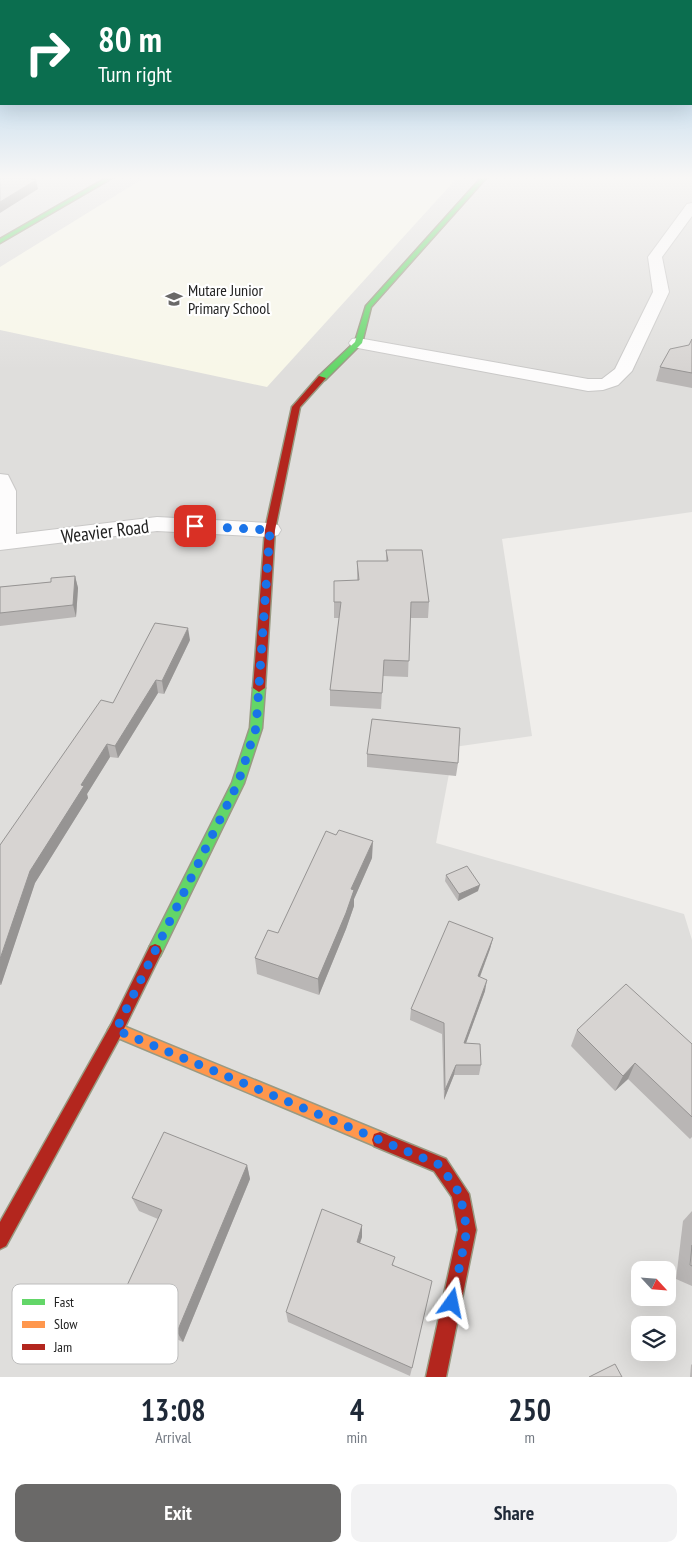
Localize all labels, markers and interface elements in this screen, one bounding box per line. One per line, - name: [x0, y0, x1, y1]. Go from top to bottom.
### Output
- text: 80 m: [98, 16, 162, 62]
- icon: right: [15, 20, 80, 85]
- text: Turn right: [98, 60, 172, 88]
- place label: Mutare Junior Primary School: [188, 280, 270, 318]
- school or university icon: Mutare Junior Primary School: [164, 289, 184, 309]
- pin: [174, 505, 216, 547]
- icon: arrive: [181, 512, 209, 540]
- street label: Weavier Road: [60, 514, 150, 548]
- north arrow: [631, 1261, 676, 1306]
- map controls: [631, 1261, 676, 1361]
- position arrow: [425, 1276, 477, 1328]
- legend: [12, 1284, 178, 1364]
- text: Fast: [54, 1293, 74, 1311]
- text: Slow: [54, 1315, 78, 1333]
- button: layers: [631, 1316, 676, 1361]
- text: Jam: [53, 1338, 72, 1356]
- text: 13:08: [141, 1390, 206, 1429]
- text: 4: [350, 1390, 364, 1429]
- text: 250: [508, 1390, 551, 1429]
- text: Arrival: [155, 1427, 191, 1447]
- text: min: [346, 1427, 367, 1447]
- text: m: [524, 1427, 535, 1447]
- button: Exit: [15, 1484, 341, 1542]
- button: Share: [351, 1484, 677, 1542]

